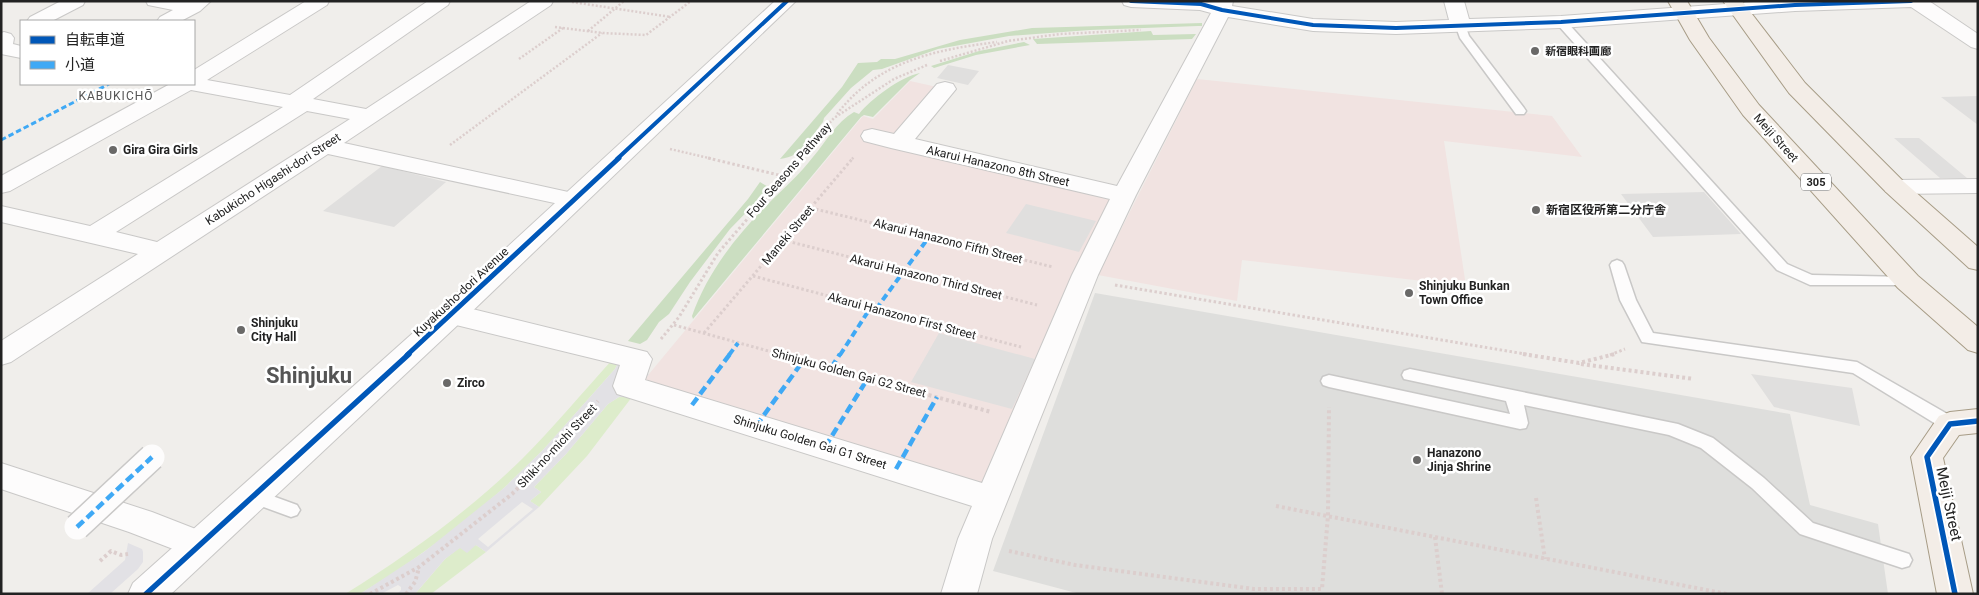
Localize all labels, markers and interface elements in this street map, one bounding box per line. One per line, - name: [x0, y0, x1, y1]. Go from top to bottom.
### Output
- legend: [20, 20, 195, 85]
- text: 自転車道: [65, 31, 125, 49]
- marker: 新宿眼科画廊: [1529, 45, 1541, 57]
- place label: 新宿眼科画廊: [1545, 45, 1611, 58]
- text: 小道: [65, 56, 95, 74]
- district label: KABUKICHŌ: [78, 89, 154, 103]
- street label: Meiji Street: [1751, 111, 1801, 165]
- street label: Four Seasons Pathway: [744, 119, 834, 220]
- street label: Kabukicho Higashi-dori Street: [203, 130, 343, 228]
- place label: Gira Gira Girls: [123, 143, 198, 157]
- street label: Akarui Hanazono 8th Street: [925, 143, 1071, 189]
- marker: Gira Gira Girls: [107, 144, 119, 156]
- road number: 305: [1801, 173, 1831, 190]
- street label: Maneki Street: [759, 202, 817, 268]
- place label: 新宿区役所第二分庁舎: [1546, 203, 1666, 217]
- marker: 新宿区役所第二分庁舎: [1530, 204, 1542, 216]
- street label: Akarui Hanazono Fifth Street: [872, 216, 1024, 266]
- street label: Kuyakusho-dori Avenue: [411, 244, 511, 340]
- street label: Akarui Hanazono Third Street: [849, 251, 1004, 303]
- place label: Shinjuku Bunkan Town Office: [1419, 279, 1510, 307]
- marker: Shinjuku Bunkan Town Office: [1403, 287, 1415, 299]
- street label: Akarui Hanazono First Street: [826, 289, 978, 343]
- place label: Shinjuku City Hall: [251, 316, 298, 344]
- marker: Shinjuku City Hall: [235, 324, 247, 336]
- street label: Shinjuku Golden Gai G2 Street: [770, 346, 928, 400]
- district label: Shinjuku: [266, 363, 352, 388]
- place label: Zirco: [457, 376, 485, 390]
- marker: Zirco: [441, 377, 453, 389]
- street label: Shiki-no-michi Street: [514, 401, 600, 491]
- street label: Shinjuku Golden Gai G1 Street: [732, 412, 888, 472]
- place label: Hanazono Jinja Shrine: [1427, 446, 1492, 474]
- marker: Hanazono Jinja Shrine: [1411, 454, 1423, 466]
- street label: Meiji Street: [1932, 465, 1966, 543]

